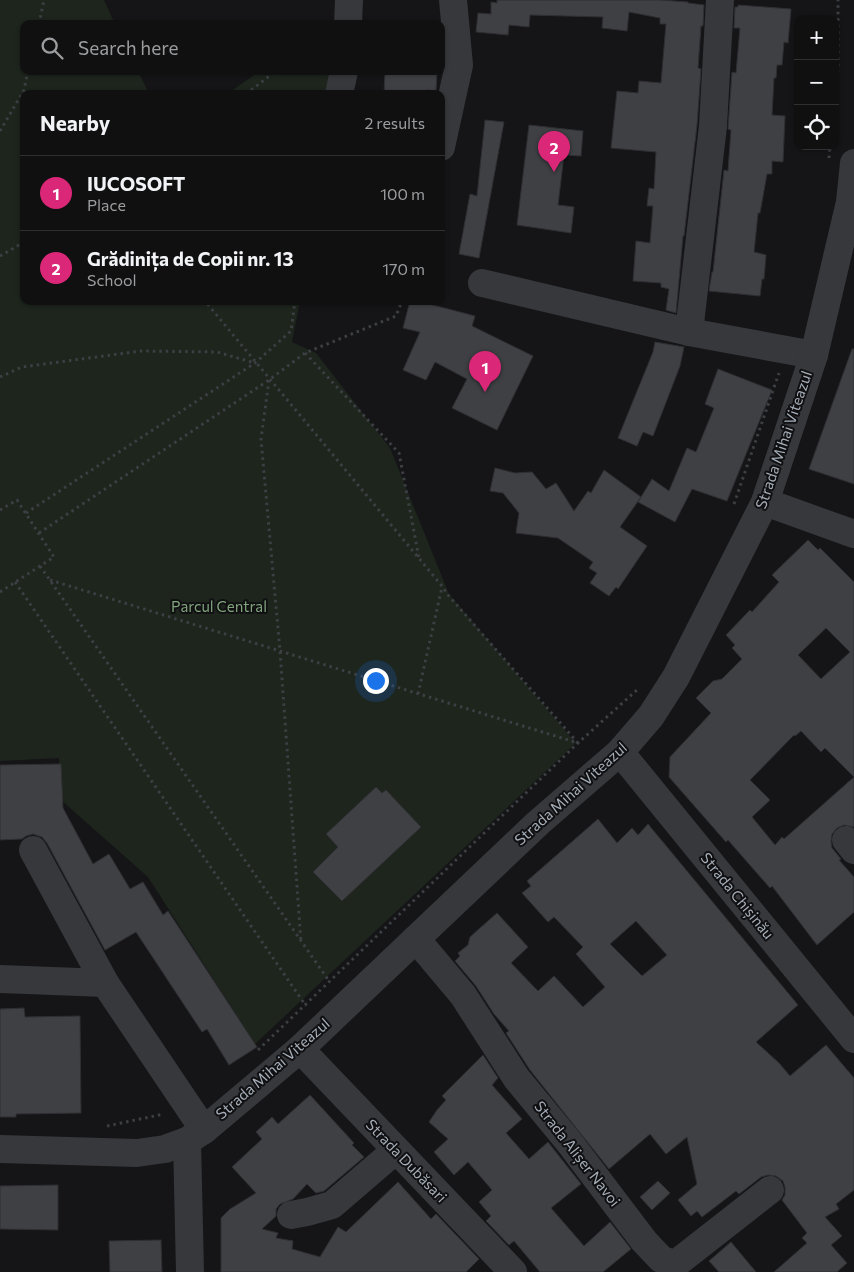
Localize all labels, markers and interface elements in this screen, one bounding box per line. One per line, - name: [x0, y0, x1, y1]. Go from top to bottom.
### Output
- map controls: [794, 15, 839, 150]
- button: +: [794, 15, 839, 60]
- search box: [20, 20, 445, 75]
- icon: search: [38, 34, 66, 62]
- text: Search here: [78, 36, 178, 59]
- button: −: [794, 60, 839, 105]
- button: locate: [794, 105, 839, 150]
- text: Nearby: [40, 110, 110, 135]
- text: 2 results: [364, 113, 425, 132]
- pin: 2: [538, 131, 570, 172]
- text: IUCOSOFT: [87, 172, 185, 195]
- text: 1: [52, 184, 60, 203]
- text: 100 m: [380, 184, 425, 203]
- text: Place: [87, 195, 126, 214]
- text: Grădinița de Copii nr. 13: [87, 247, 294, 270]
- text: 2: [51, 259, 61, 278]
- text: 170 m: [382, 259, 425, 278]
- text: School: [87, 270, 137, 289]
- pin: 1: [469, 351, 501, 392]
- street label: Strada Mihai Viteazul: [751, 368, 815, 511]
- park label: Parcul Central: [171, 597, 267, 615]
- your location: [363, 668, 389, 694]
- street label: Strada Mihai Viteazul: [510, 738, 630, 848]
- street label: Strada Chișinău: [696, 849, 778, 943]
- street label: Strada Mihai Viteazul: [212, 1014, 333, 1123]
- street label: Strada Alișer Navoi: [529, 1097, 625, 1211]
- street label: Strada Dubăsari: [363, 1115, 451, 1206]

